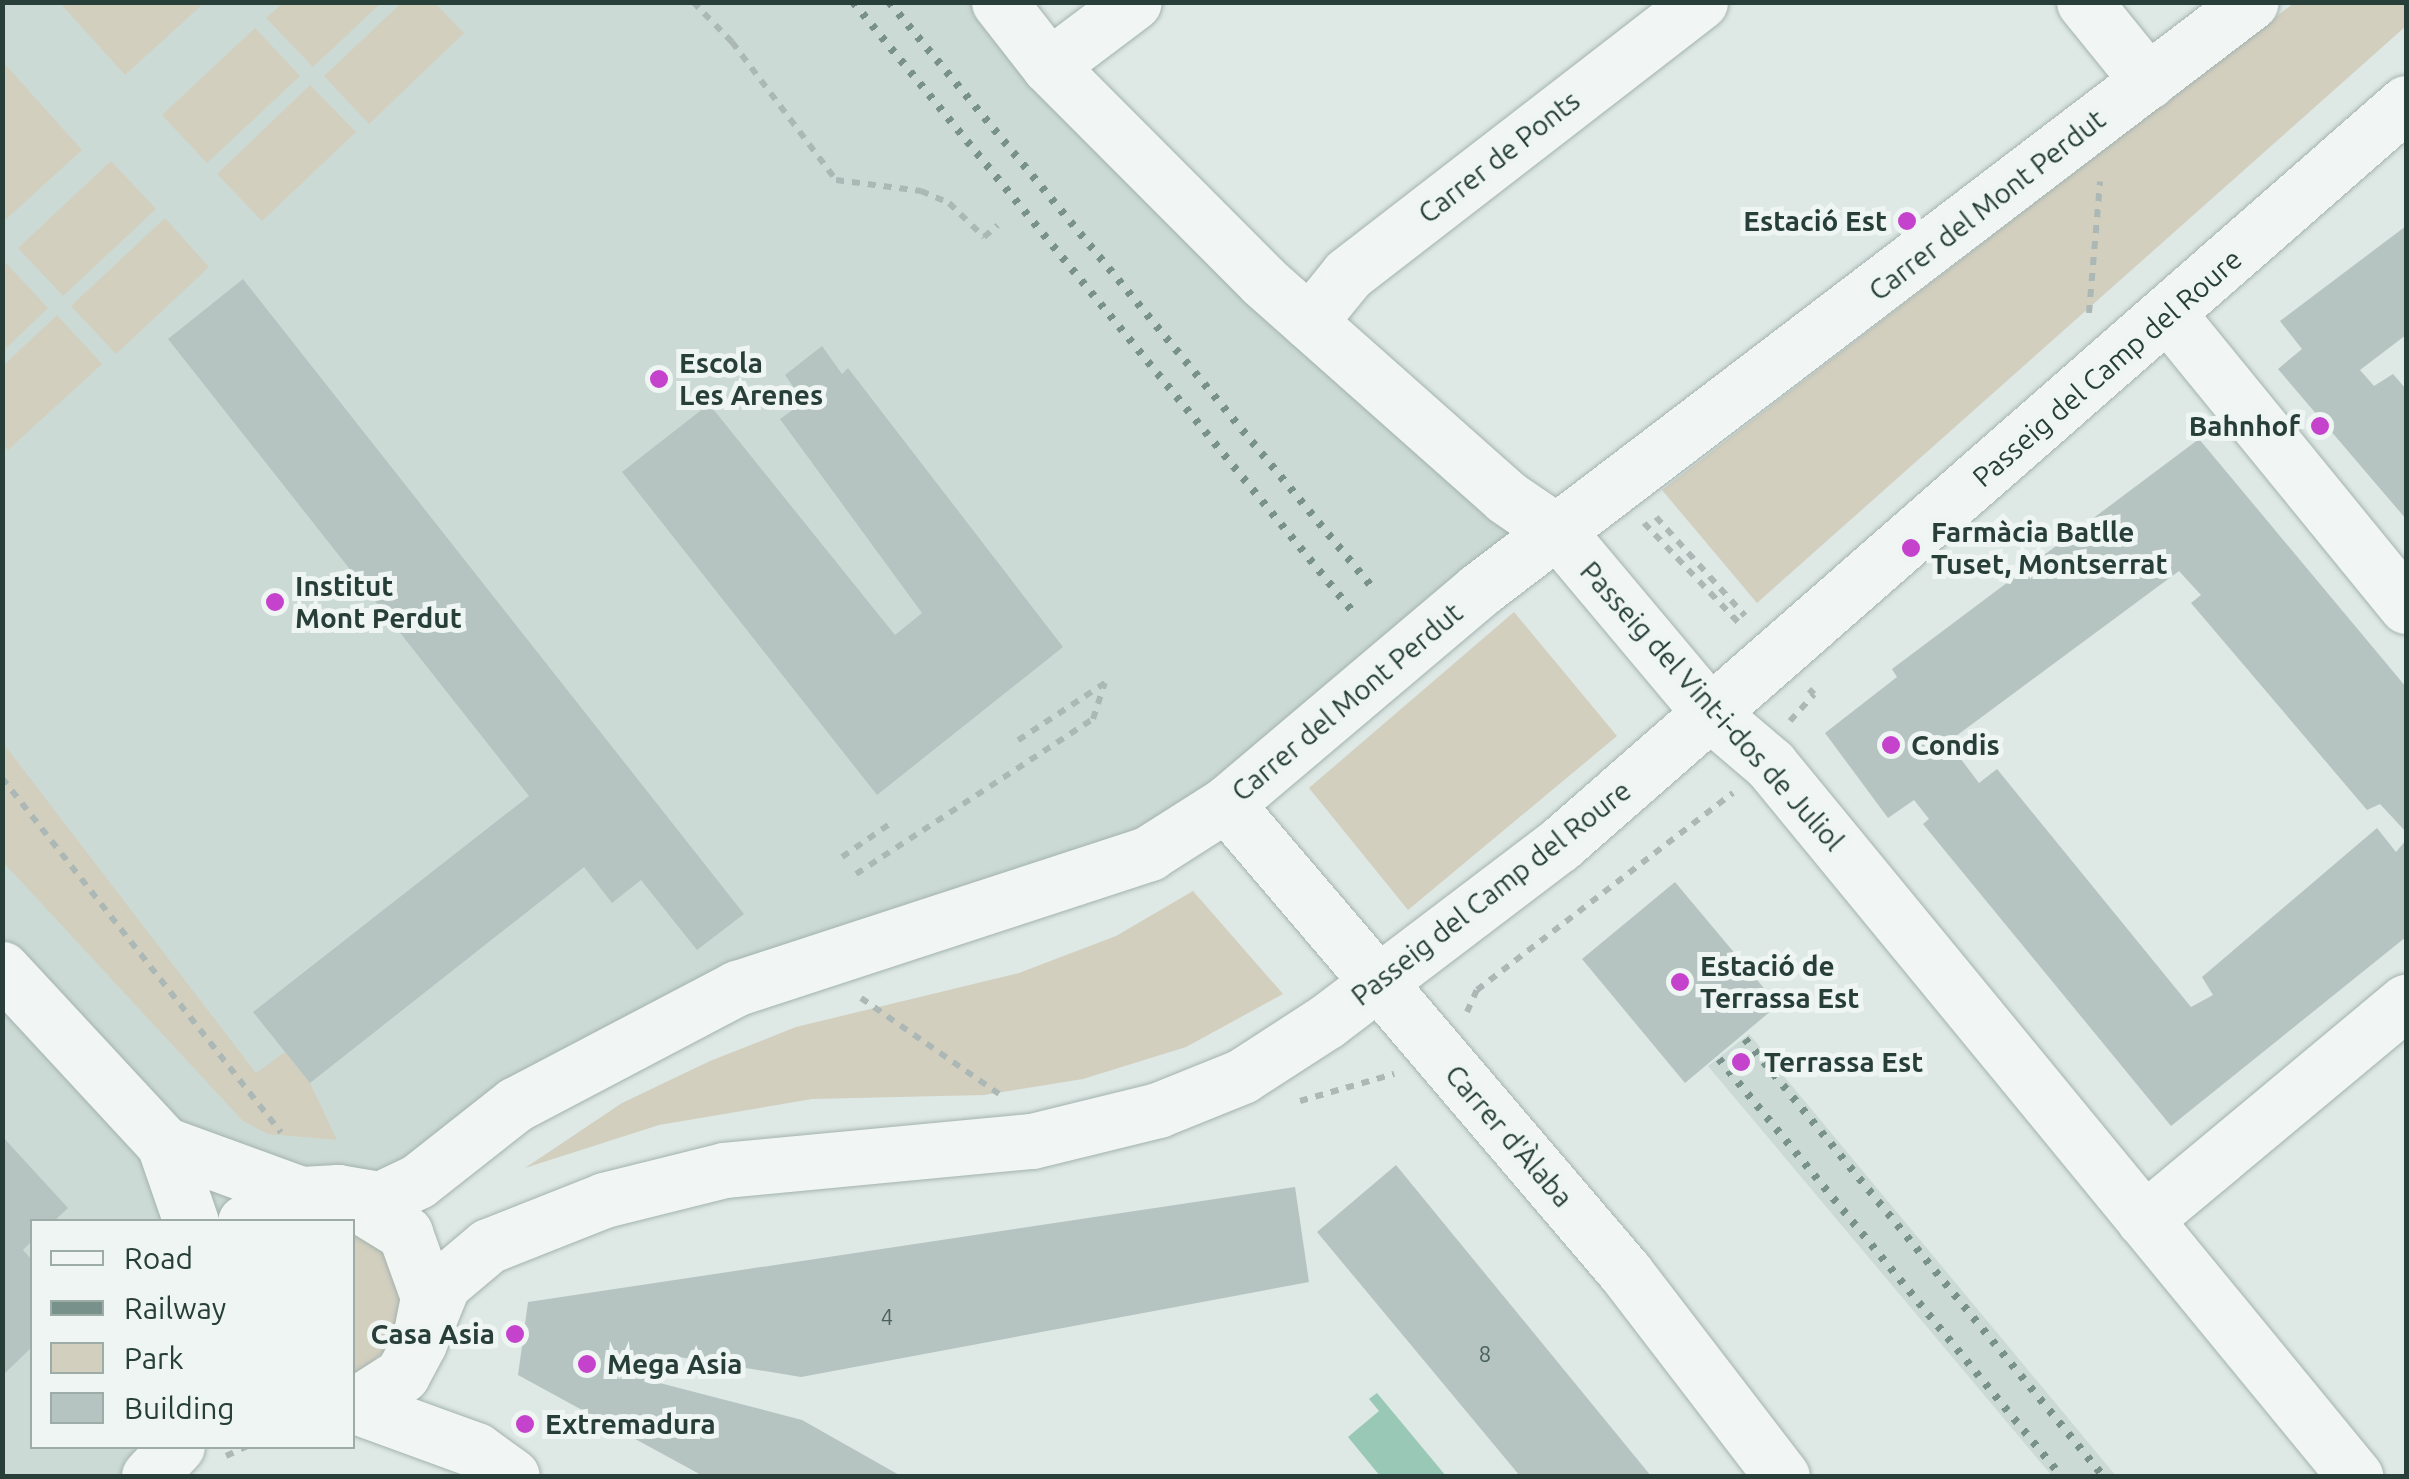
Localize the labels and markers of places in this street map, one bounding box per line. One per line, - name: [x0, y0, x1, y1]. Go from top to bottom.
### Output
- place label: Estació Est: [1743, 204, 1887, 238]
- marker: Estació Est: [1896, 210, 1918, 232]
- place label: Escola Les Arenes: [679, 346, 823, 412]
- marker: Escola Les Arenes: [648, 368, 670, 390]
- place label: Bahnhof: [2189, 409, 2300, 443]
- marker: Bahnhof: [2309, 415, 2331, 437]
- place label: Farmàcia Batlle Tuset, Montserrat: [1931, 515, 2168, 581]
- marker: Farmàcia Batlle Tuset, Montserrat: [1900, 537, 1922, 559]
- place label: Institut Mont Perdut: [295, 569, 462, 635]
- marker: Institut Mont Perdut: [264, 591, 286, 613]
- place label: Condis: [1911, 728, 2000, 762]
- marker: Condis: [1880, 734, 1902, 756]
- place label: Estació de Terrassa Est: [1700, 949, 1859, 1015]
- marker: Estació de Terrassa Est: [1669, 971, 1691, 993]
- place label: Terrassa Est: [1764, 1045, 1923, 1079]
- marker: Terrassa Est: [1728, 1049, 1754, 1075]
- place label: Casa Asia: [370, 1317, 495, 1351]
- marker: Casa Asia: [504, 1323, 526, 1345]
- place label: Mega Asia: [607, 1347, 743, 1381]
- marker: Mega Asia: [576, 1353, 598, 1375]
- place label: Extremadura: [545, 1407, 716, 1441]
- marker: Extremadura: [514, 1413, 536, 1435]

